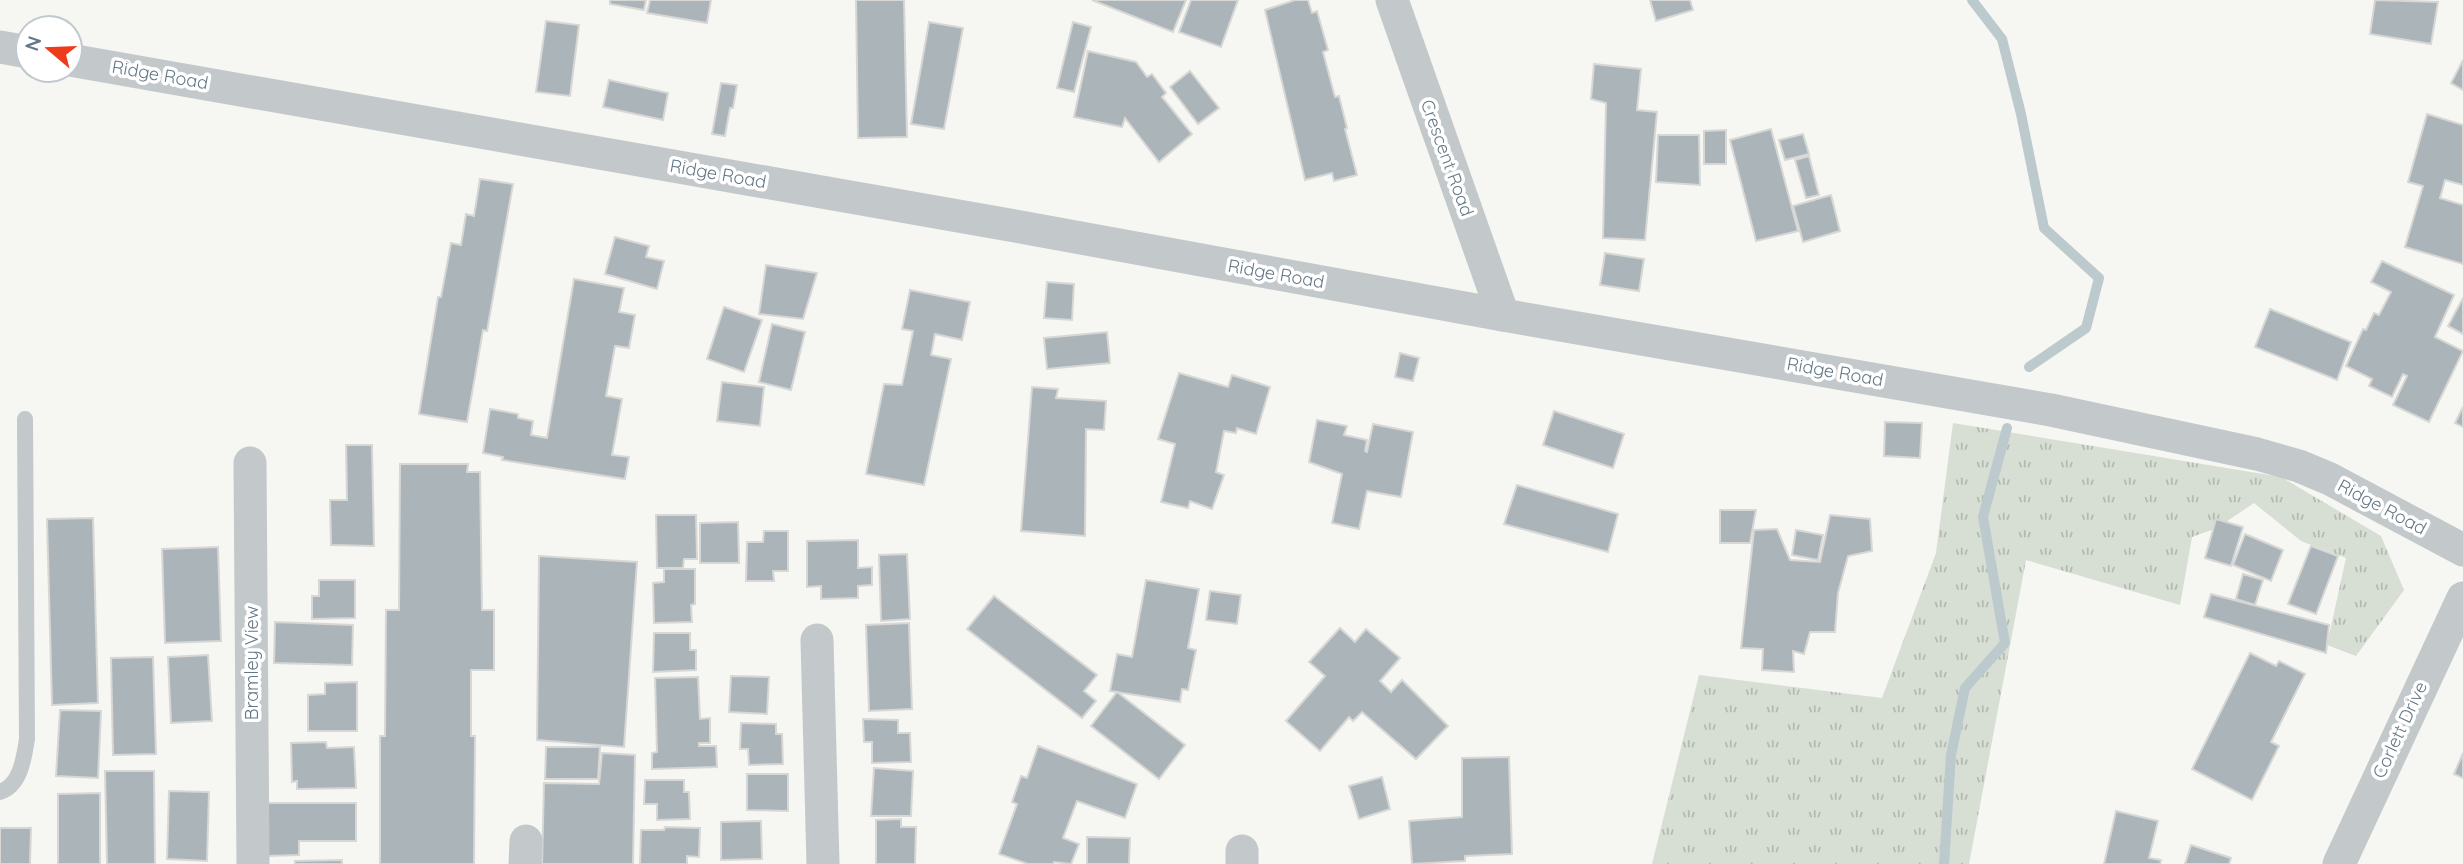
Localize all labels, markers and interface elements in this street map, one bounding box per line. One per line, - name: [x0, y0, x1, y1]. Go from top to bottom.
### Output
- north arrow: [14, 14, 84, 84]
- text: N: [19, 33, 47, 54]
- street label: Ridge Road: [110, 55, 210, 94]
- street label: Crescent Road: [1416, 96, 1479, 219]
- street label: Ridge Road: [668, 154, 768, 193]
- street label: Ridge Road: [1226, 254, 1326, 293]
- street label: Ridge Road: [1785, 352, 1885, 391]
- street label: Ridge Road: [2334, 474, 2431, 540]
- street label: Bramley View: [240, 606, 263, 720]
- street label: Corlett Drive: [2367, 678, 2432, 782]

